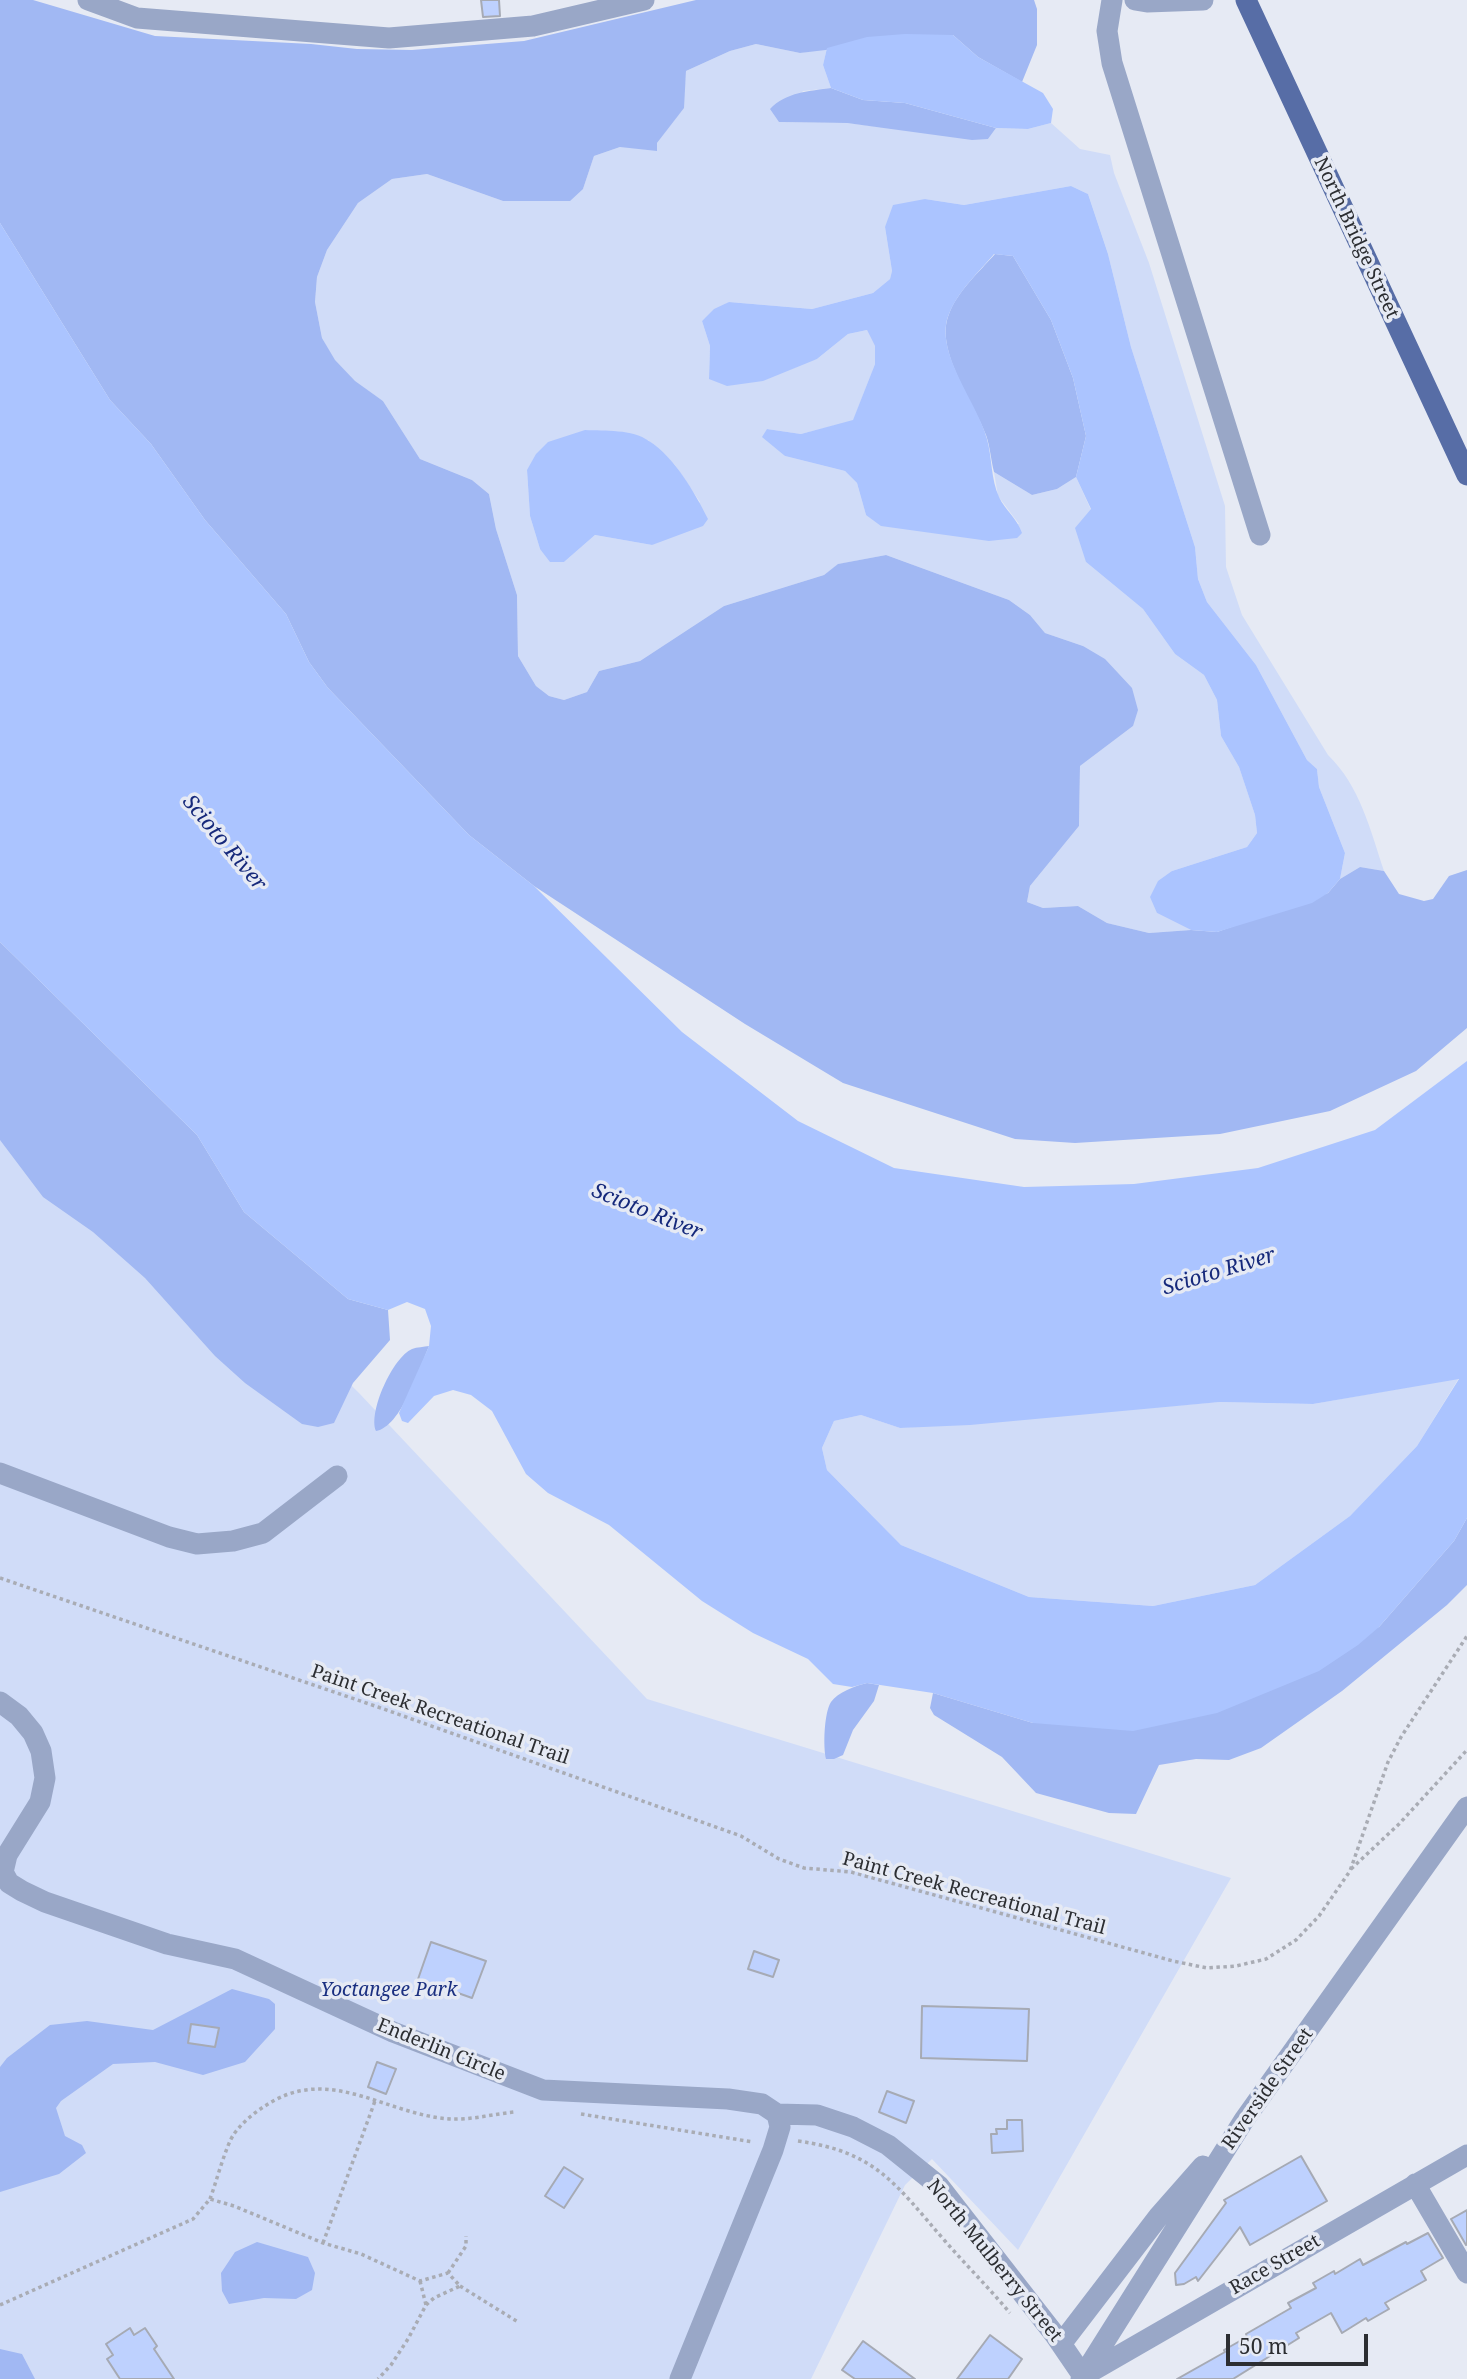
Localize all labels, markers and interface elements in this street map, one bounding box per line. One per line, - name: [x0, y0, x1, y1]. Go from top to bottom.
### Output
- street label: North Bridge Street: [1309, 154, 1403, 322]
- water label: Scioto River: [177, 790, 271, 896]
- water label: Scioto River: [588, 1178, 706, 1246]
- water label: Scioto River: [1159, 1243, 1279, 1301]
- street label: Paint Creek Recreational Trail: [308, 1660, 572, 1770]
- street label: Paint Creek Recreational Trail: [840, 1848, 1108, 1940]
- park label: Yoctangee Park: [321, 1980, 457, 2002]
- street label: Enderlin Circle: [374, 2014, 508, 2086]
- street label: Riverside Street: [1218, 2024, 1318, 2154]
- street label: North Mulberry Street: [921, 2175, 1067, 2347]
- street label: Race Street: [1226, 2230, 1324, 2300]
- scale bar: [1229, 2320, 1371, 2364]
- text: 50 m: [1239, 2332, 1288, 2360]

